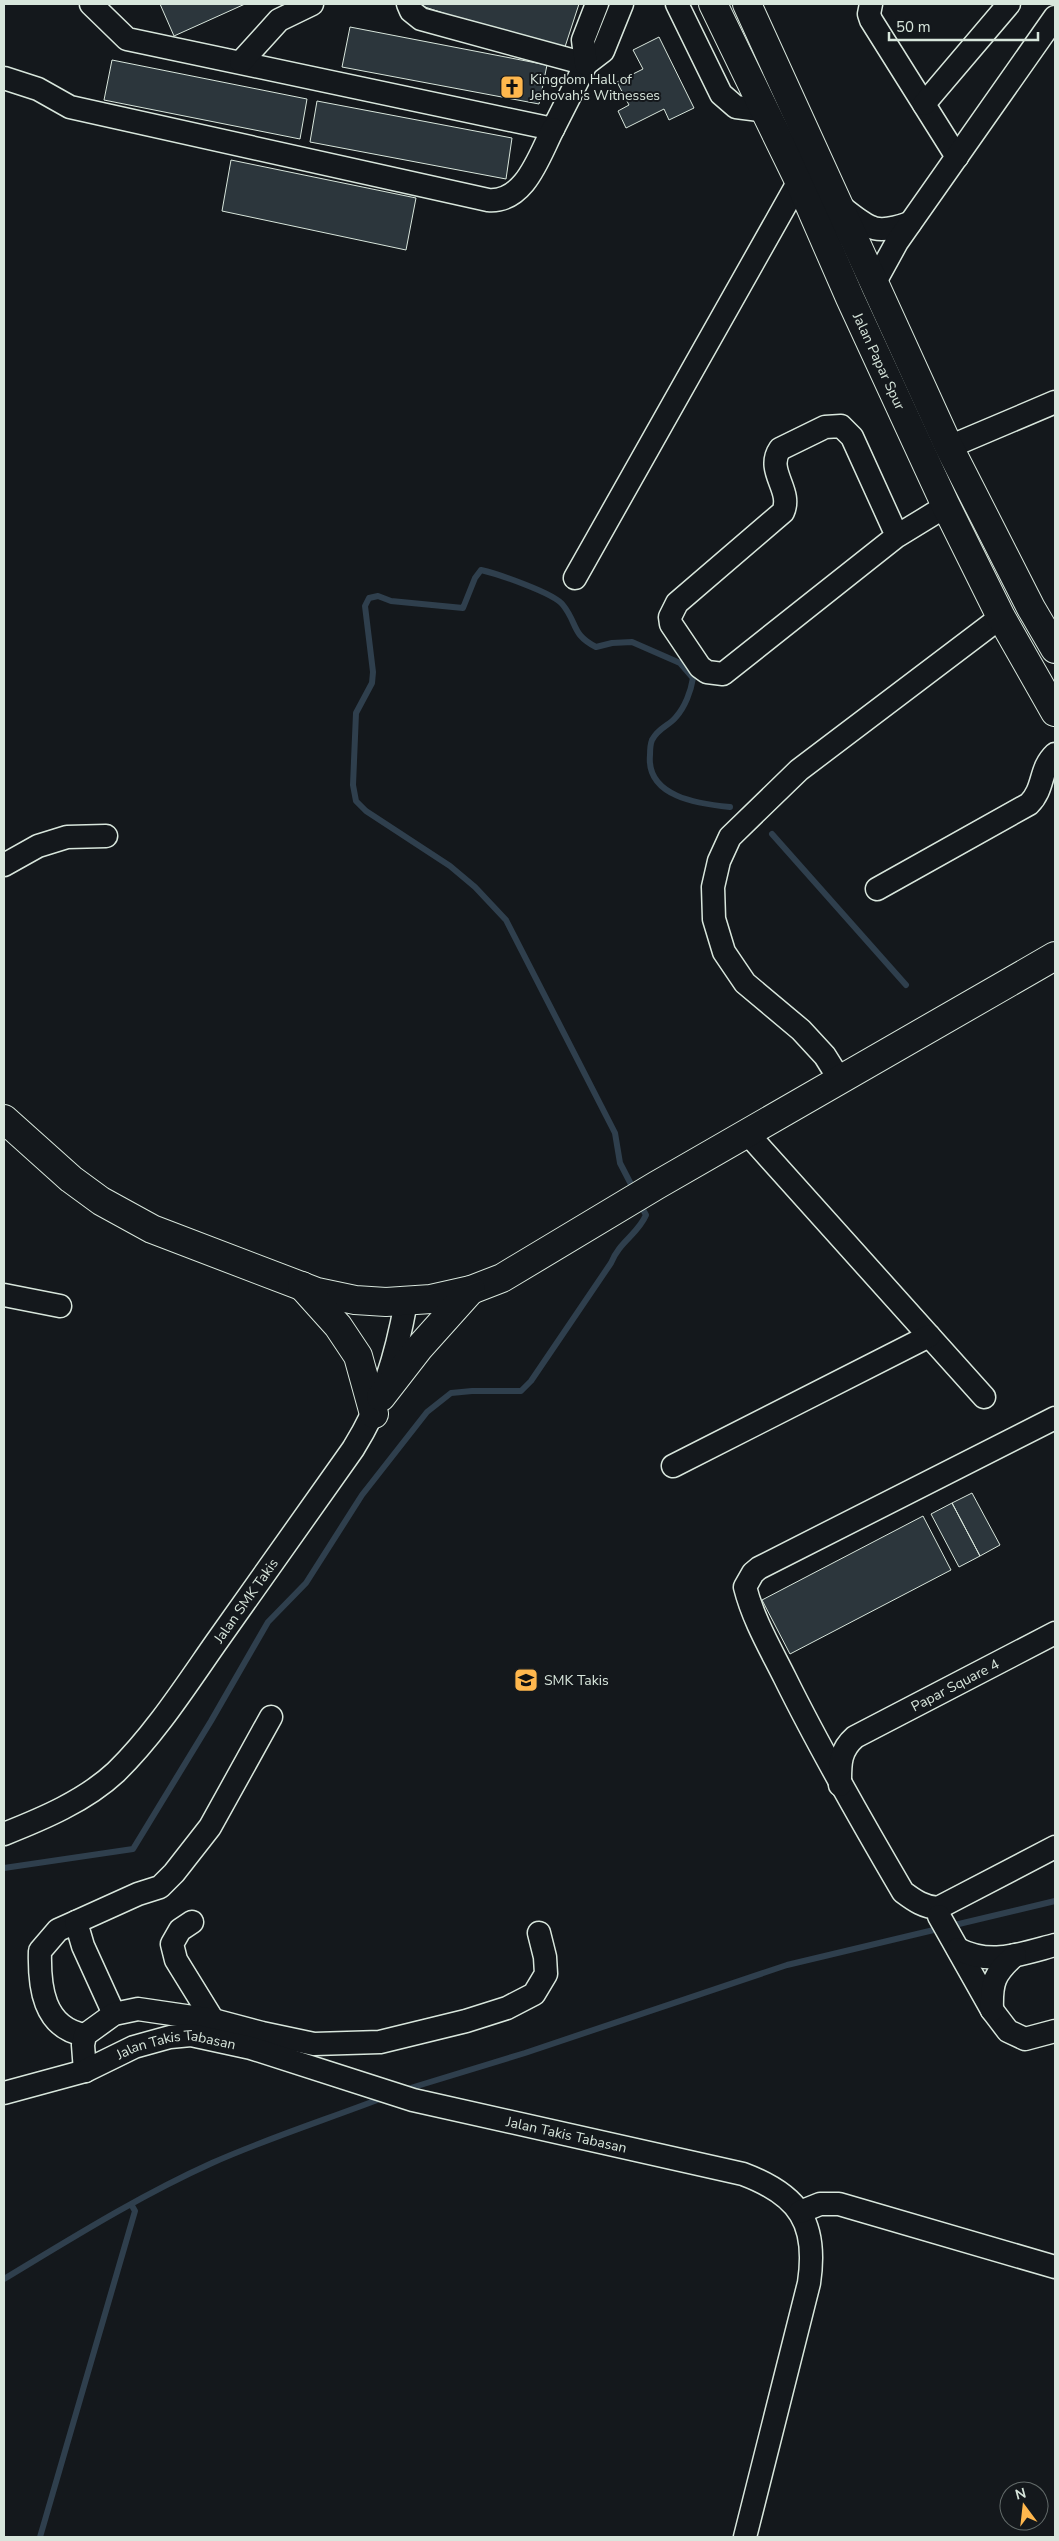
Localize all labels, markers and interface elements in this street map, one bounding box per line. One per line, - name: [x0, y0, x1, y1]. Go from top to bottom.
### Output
- scale bar: [889, 10, 1038, 42]
- text: 50 m: [896, 17, 931, 37]
- place label: Kingdom Hall of Jehovah's Witnesses: [529, 70, 660, 105]
- church icon: Kingdom Hall of Jehovah's Witnesses: [499, 74, 525, 100]
- street label: Jalan Papar Spur: [848, 309, 909, 413]
- street label: Jalan SMK Takis: [209, 1554, 283, 1648]
- street label: Papar Square 4: [908, 1655, 1002, 1716]
- school or university icon: SMK Takis: [513, 1667, 539, 1693]
- place label: SMK Takis: [544, 1671, 609, 1690]
- street label: Jalan Takis Tabasan: [112, 2026, 237, 2065]
- street label: Jalan Takis Tabasan: [504, 2112, 629, 2158]
- north arrow: [999, 2481, 1049, 2531]
- text: N: [1013, 2483, 1028, 2504]

